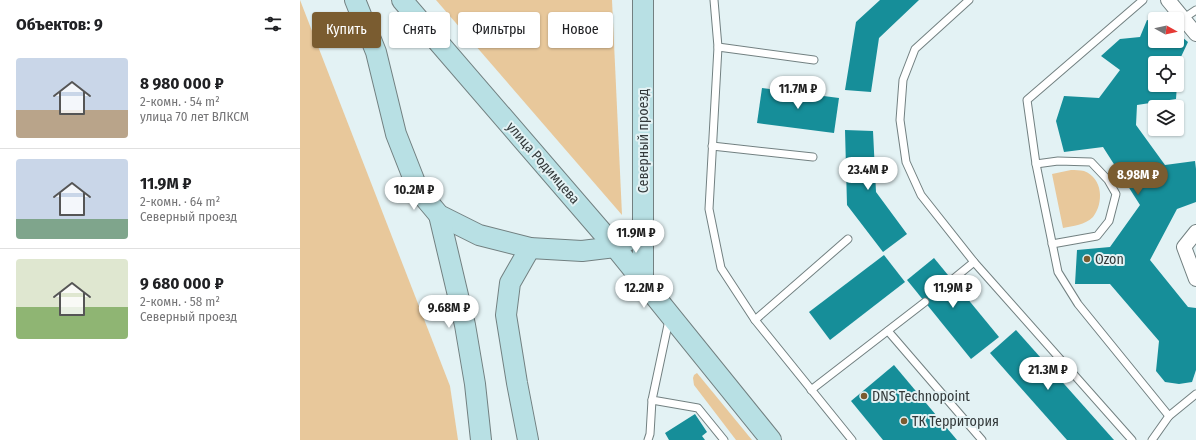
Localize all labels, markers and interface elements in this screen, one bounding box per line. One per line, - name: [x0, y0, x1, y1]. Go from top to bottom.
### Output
- chip: Купить: [312, 12, 381, 48]
- chip: Снять: [389, 12, 450, 48]
- chip: Фильтры: [458, 12, 540, 48]
- chip: Новое: [548, 12, 613, 48]
- north arrow: [1148, 12, 1184, 48]
- map controls: [1148, 12, 1184, 136]
- icon: filters: [262, 13, 284, 35]
- text: Объектов: 9: [16, 14, 103, 35]
- button: locate: [1148, 56, 1184, 92]
- text: 8 980 000 ₽: [140, 73, 224, 94]
- icon: home: [48, 74, 96, 122]
- pin: 11.7M ₽: [761, 76, 835, 110]
- text: 11.7M ₽: [779, 81, 817, 96]
- street label: Северный проезд: [635, 89, 652, 193]
- text: 2-комн. · 54 m²: [140, 94, 220, 109]
- button: layers: [1148, 100, 1184, 136]
- text: улица 70 лет ВЛКСМ: [140, 109, 249, 124]
- street label: улица Родимцева: [503, 118, 583, 208]
- pin: 23.4M ₽: [831, 157, 905, 191]
- text: 23.4M ₽: [848, 162, 888, 177]
- pin: 8.98M ₽: [1101, 162, 1175, 196]
- text: 8.98M ₽: [1117, 167, 1159, 182]
- text: 11.9M ₽: [140, 173, 191, 194]
- icon: home: [48, 175, 96, 223]
- pin: 10.2M ₽: [377, 177, 451, 211]
- text: 10.2M ₽: [394, 182, 434, 197]
- text: 2-комн. · 64 m²: [140, 194, 220, 209]
- text: Северный проезд: [140, 209, 237, 224]
- pin: 11.9M ₽: [599, 220, 673, 254]
- text: 11.9M ₽: [616, 225, 656, 240]
- place label: Ozon: [1095, 251, 1124, 268]
- marker: Ozon: [1082, 254, 1092, 264]
- text: 9 680 000 ₽: [140, 273, 224, 294]
- icon: home: [48, 275, 96, 323]
- pin: 12.2M ₽: [607, 275, 681, 309]
- pin: 11.9M ₽: [916, 275, 990, 309]
- text: 12.2M ₽: [624, 280, 664, 295]
- text: 11.9M ₽: [933, 280, 973, 295]
- text: 2-комн. · 58 m²: [140, 294, 220, 309]
- pin: 9.68M ₽: [412, 295, 486, 329]
- text: 9.68M ₽: [428, 300, 470, 315]
- text: Северный проезд: [140, 309, 237, 324]
- pin: 21.3M ₽: [1011, 357, 1085, 391]
- text: 21.3M ₽: [1028, 362, 1068, 377]
- place label: DNS Technopoint: [872, 388, 970, 405]
- marker: DNS Technopoint: [859, 391, 869, 401]
- place label: ТК Территория: [912, 413, 999, 430]
- marker: ТК Территория: [899, 416, 909, 426]

